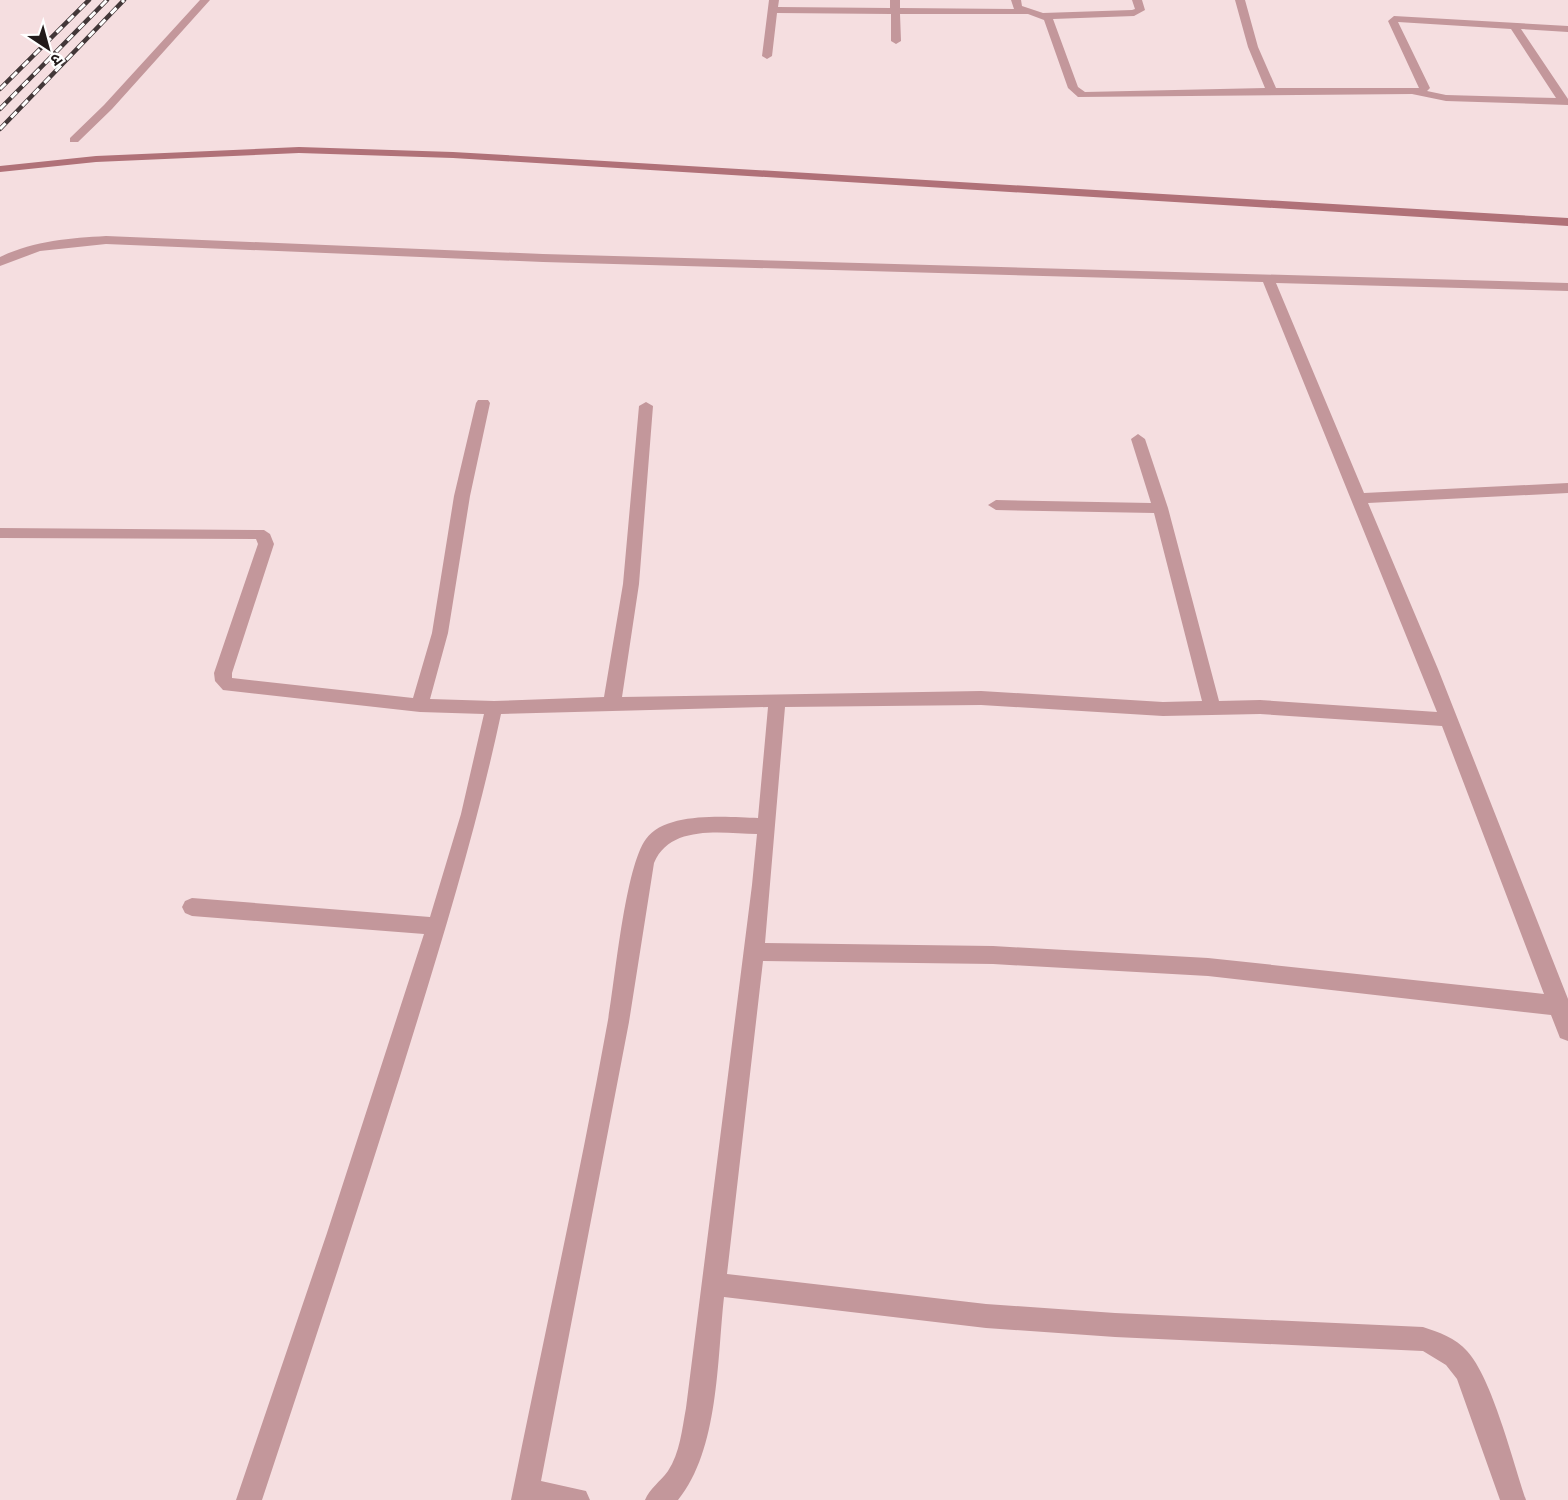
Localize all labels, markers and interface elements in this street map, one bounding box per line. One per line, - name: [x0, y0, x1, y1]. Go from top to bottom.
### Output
- north arrow: [18, 18, 78, 78]
- text: उ: [47, 50, 66, 71]

